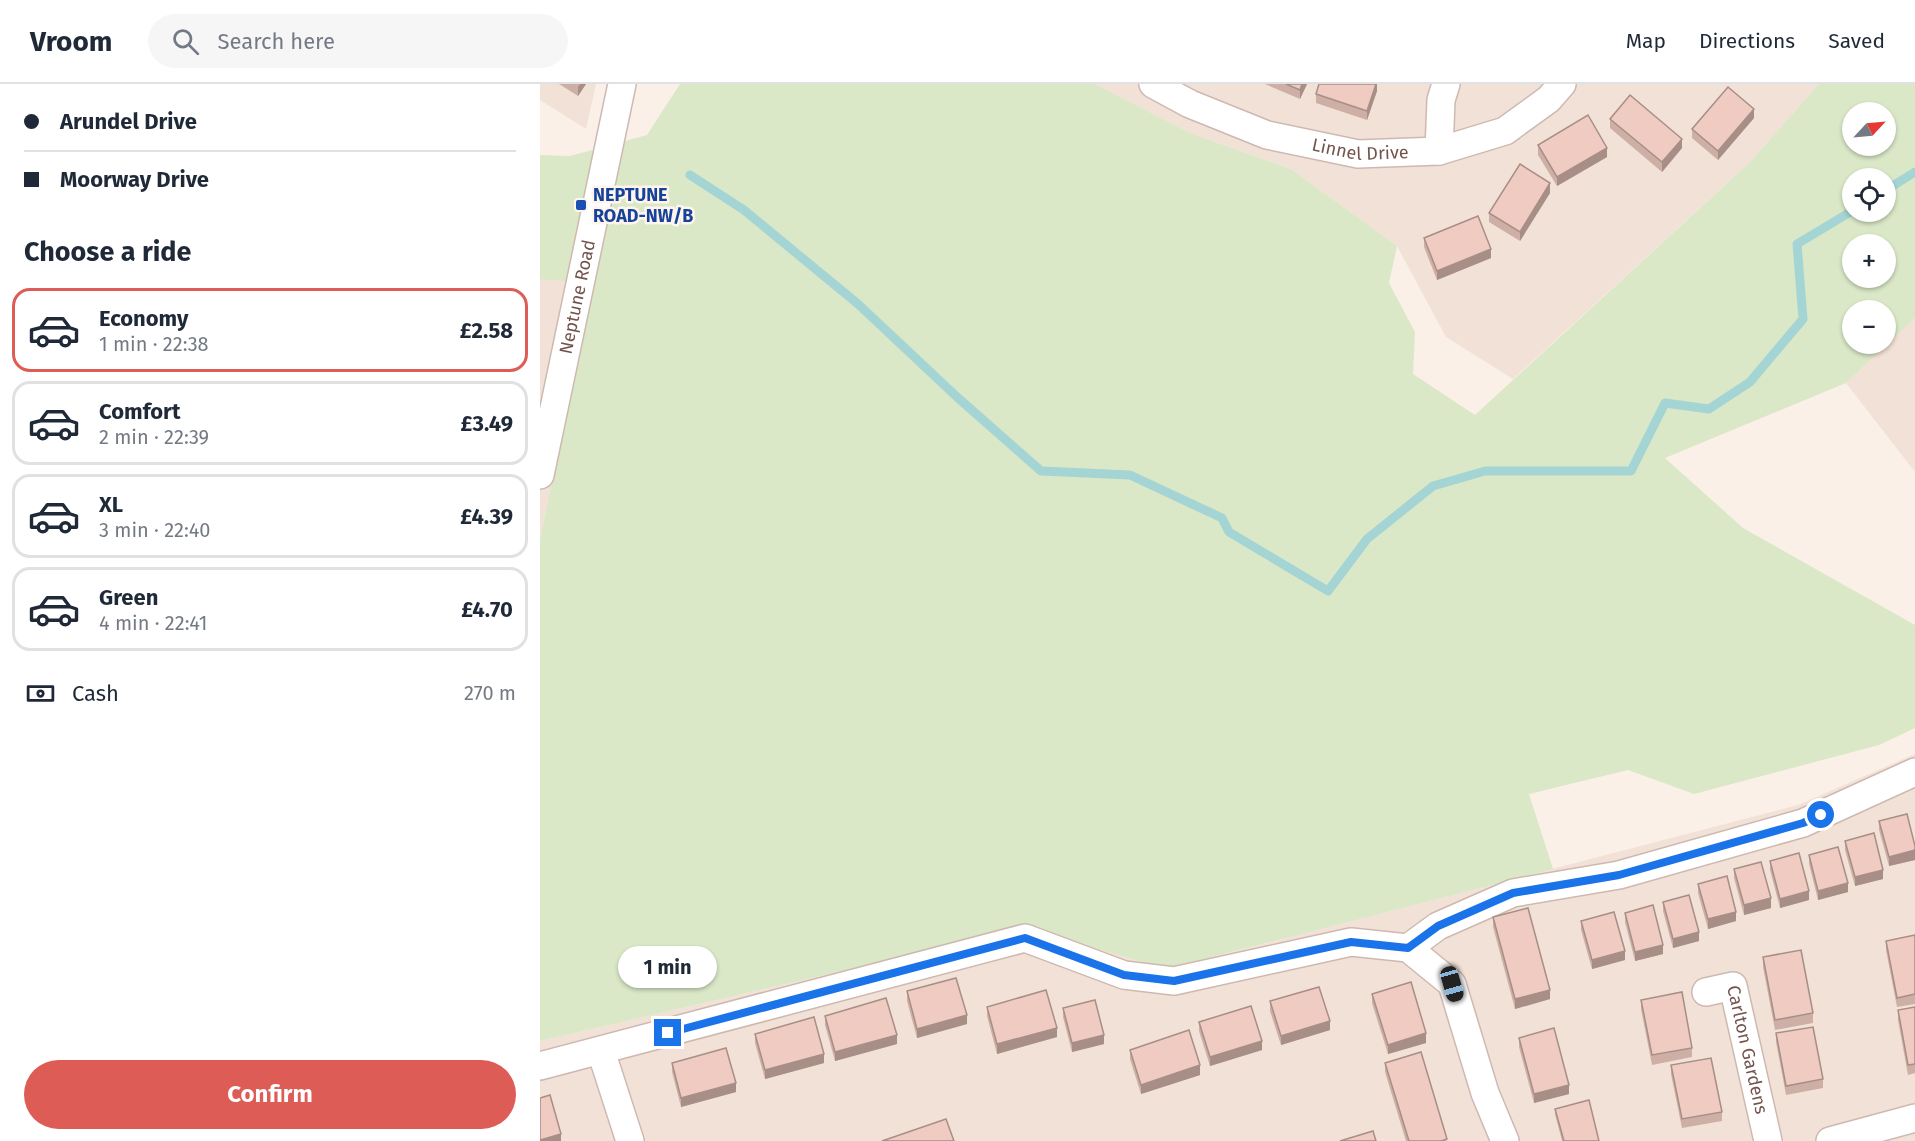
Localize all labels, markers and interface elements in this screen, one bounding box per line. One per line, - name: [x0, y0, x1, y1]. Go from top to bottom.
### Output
- search box: [148, 14, 568, 68]
- text: Vroom: [30, 25, 112, 58]
- icon: search: [169, 25, 202, 58]
- text: Search here: [217, 28, 335, 55]
- text: Map: [1626, 28, 1666, 54]
- text: Directions: [1699, 28, 1795, 54]
- text: Saved: [1828, 28, 1885, 54]
- north arrow: [1842, 102, 1896, 156]
- map controls: [1842, 102, 1896, 354]
- text: Arundel Drive: [60, 108, 197, 135]
- street label: Linnel Drive: [1310, 134, 1409, 165]
- text: Moorway Drive: [60, 166, 209, 193]
- button: locate: [1842, 168, 1896, 222]
- place label: NEPTUNE ROAD-NW/B: [593, 184, 693, 227]
- marker: NEPTUNE ROAD-NW/B: [574, 198, 588, 212]
- button: +: [1842, 234, 1896, 288]
- text: Choose a ride: [24, 236, 191, 268]
- street label: Neptune Road: [555, 238, 600, 356]
- button: −: [1842, 300, 1896, 354]
- icon: car: [27, 303, 81, 357]
- text: Economy: [99, 305, 188, 332]
- text: £2.58: [460, 317, 513, 344]
- text: 1 min · 22:38: [99, 332, 209, 356]
- icon: car: [27, 396, 81, 450]
- text: Comfort: [99, 398, 180, 425]
- text: £3.49: [461, 410, 513, 437]
- text: 2 min · 22:39: [99, 425, 209, 449]
- icon: car: [27, 489, 81, 543]
- text: XL: [99, 491, 123, 518]
- text: £4.39: [460, 503, 513, 530]
- text: 3 min · 22:40: [99, 518, 210, 542]
- icon: car: [27, 582, 81, 636]
- text: Green: [99, 584, 158, 611]
- text: £4.70: [461, 596, 513, 623]
- text: 4 min · 22:41: [99, 611, 207, 635]
- icon: cash: [24, 677, 57, 710]
- text: Cash: [72, 680, 119, 707]
- text: 270 m: [464, 681, 516, 705]
- route start: [1807, 801, 1834, 828]
- callout: 1 min: [618, 946, 718, 988]
- text: 1 min: [643, 955, 692, 979]
- car: [1438, 964, 1466, 1004]
- street label: Carlton Gardens: [1722, 983, 1773, 1116]
- route end: [654, 1019, 681, 1046]
- button: Confirm: [24, 1060, 516, 1129]

